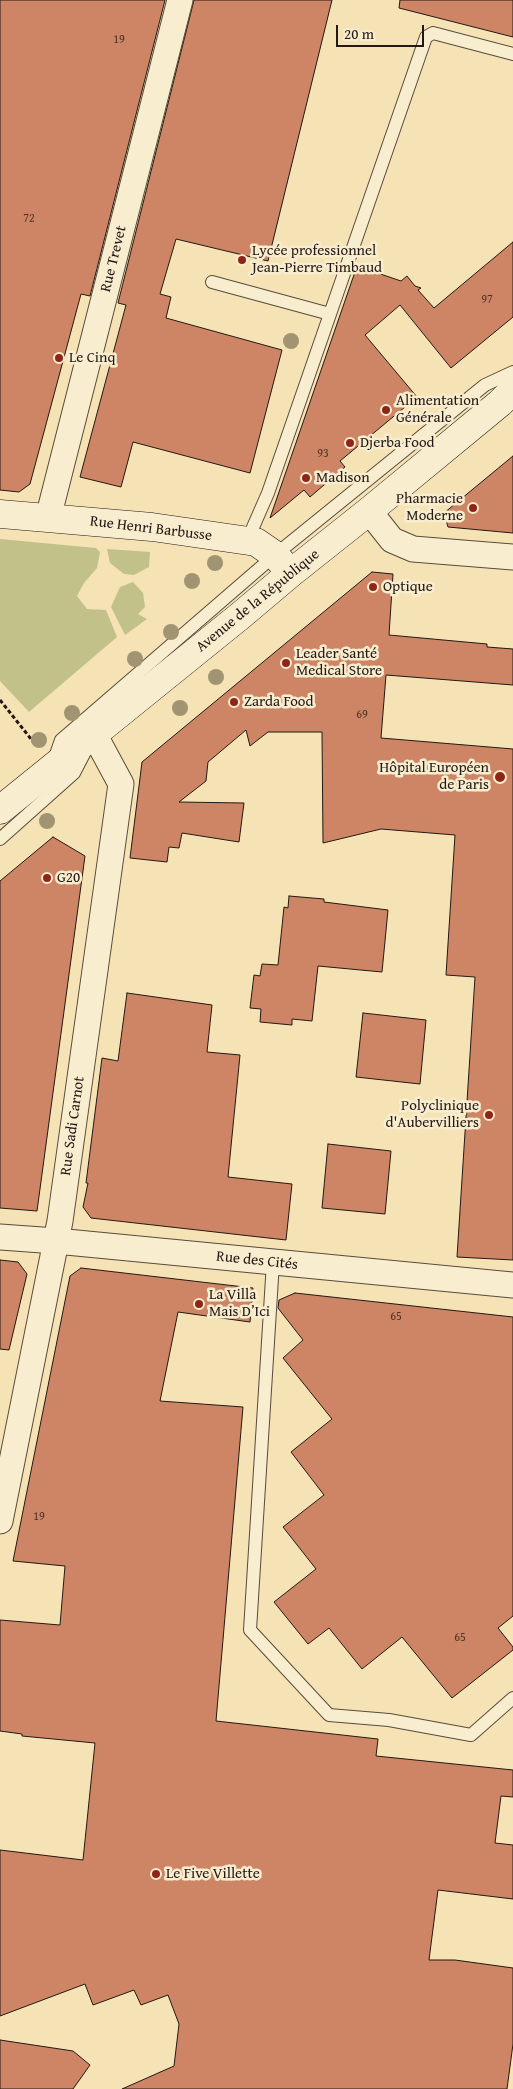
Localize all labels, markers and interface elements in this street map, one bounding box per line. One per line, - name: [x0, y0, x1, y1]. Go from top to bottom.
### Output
- scale bar: [338, 15, 426, 47]
- text: 20 m: [344, 23, 374, 44]
- house number: 19: [113, 33, 125, 47]
- house number: 72: [23, 212, 35, 226]
- street label: Rue Trevet: [97, 224, 131, 294]
- place label: Lycée professionnel Jean-Pierre Timbaud: [252, 242, 382, 277]
- marker: Lycée professionnel Jean-Pierre Timbaud: [236, 254, 248, 266]
- house number: 97: [481, 293, 493, 307]
- place label: Le Cinq: [69, 349, 115, 367]
- marker: Le Cinq: [53, 352, 65, 364]
- place label: Alimentation Générale: [396, 392, 479, 427]
- marker: Alimentation Générale: [380, 404, 392, 416]
- place label: Djerba Food: [360, 434, 435, 452]
- marker: Djerba Food: [344, 437, 356, 449]
- house number: 93: [317, 447, 329, 461]
- place label: Madison: [316, 469, 370, 487]
- marker: Madison: [300, 472, 312, 484]
- place label: Pharmacie Moderne: [396, 490, 463, 525]
- marker: Pharmacie Moderne: [467, 502, 479, 514]
- street label: Rue Henri Barbusse: [89, 513, 213, 545]
- street label: Avenue de la République: [193, 546, 323, 656]
- place label: Optique: [383, 578, 433, 596]
- marker: Optique: [367, 581, 379, 593]
- place label: Leader Santé Medical Store: [296, 645, 382, 680]
- marker: Leader Santé Medical Store: [280, 657, 292, 669]
- place label: Zarda Food: [244, 693, 314, 711]
- marker: Zarda Food: [228, 696, 240, 708]
- house number: 69: [356, 708, 368, 722]
- place label: Hôpital Européen de Paris: [379, 759, 489, 794]
- marker: Hôpital Européen de Paris: [493, 770, 507, 784]
- place label: G20: [57, 869, 80, 887]
- marker: G20: [41, 872, 53, 884]
- street label: Rue Sadi Carnot: [57, 1075, 89, 1177]
- place label: Polyclinique d'Aubervilliers: [385, 1097, 479, 1132]
- marker: Polyclinique d'Aubervilliers: [483, 1109, 495, 1121]
- street label: Rue des Cités: [215, 1248, 299, 1274]
- place label: La Villa Mais D’Ici: [209, 1286, 270, 1321]
- marker: La Villa Mais D’Ici: [193, 1298, 205, 1310]
- house number: 65: [390, 1310, 402, 1324]
- house number: 19: [33, 1510, 45, 1524]
- house number: 65: [454, 1631, 466, 1645]
- place label: Le Five Villette: [166, 1865, 260, 1883]
- marker: Le Five Villette: [150, 1868, 162, 1880]

